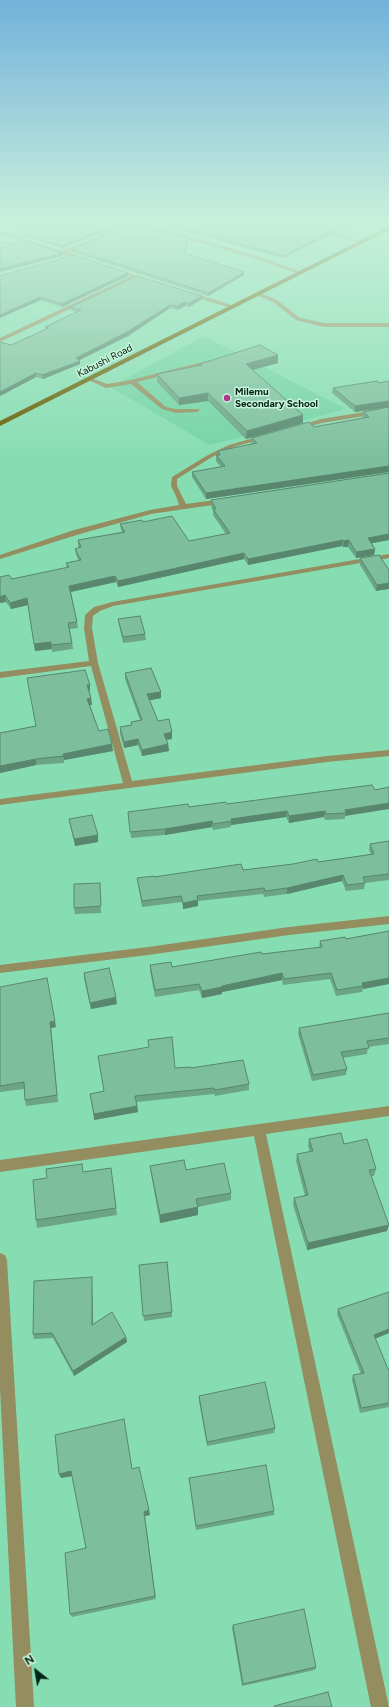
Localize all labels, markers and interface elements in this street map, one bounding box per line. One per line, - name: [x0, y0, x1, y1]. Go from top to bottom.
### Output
- street label: Kabushi Road: [75, 342, 135, 380]
- place label: Milemu Secondary School: [235, 386, 318, 410]
- marker: Milemu Secondary School: [222, 393, 232, 403]
- north arrow: [16, 1651, 56, 1691]
- text: N: [23, 1653, 37, 1668]

